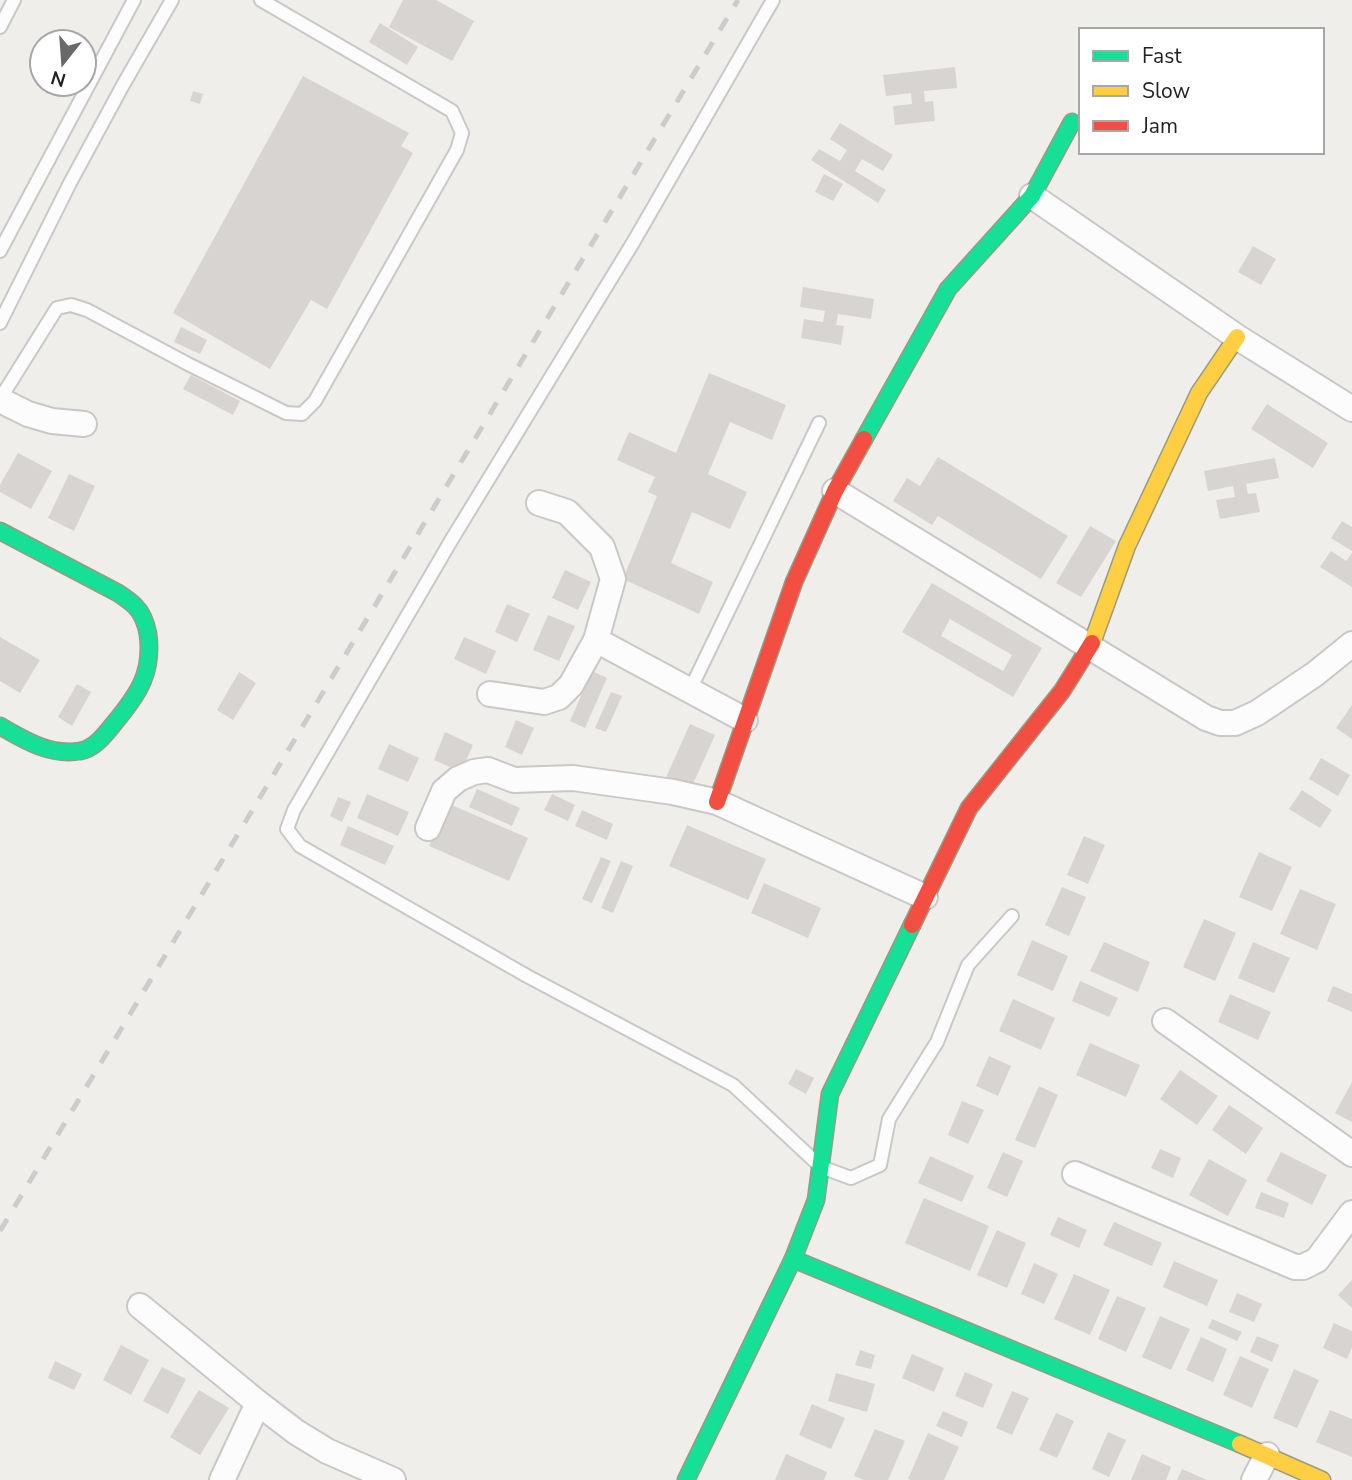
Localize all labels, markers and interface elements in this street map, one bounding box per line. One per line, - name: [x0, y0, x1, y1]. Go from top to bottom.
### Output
- north arrow: [28, 28, 98, 98]
- legend: [1079, 28, 1324, 154]
- text: Fast: [1142, 42, 1182, 70]
- text: N: [48, 64, 69, 93]
- text: Slow: [1142, 77, 1191, 105]
- text: Jam: [1141, 112, 1178, 140]

